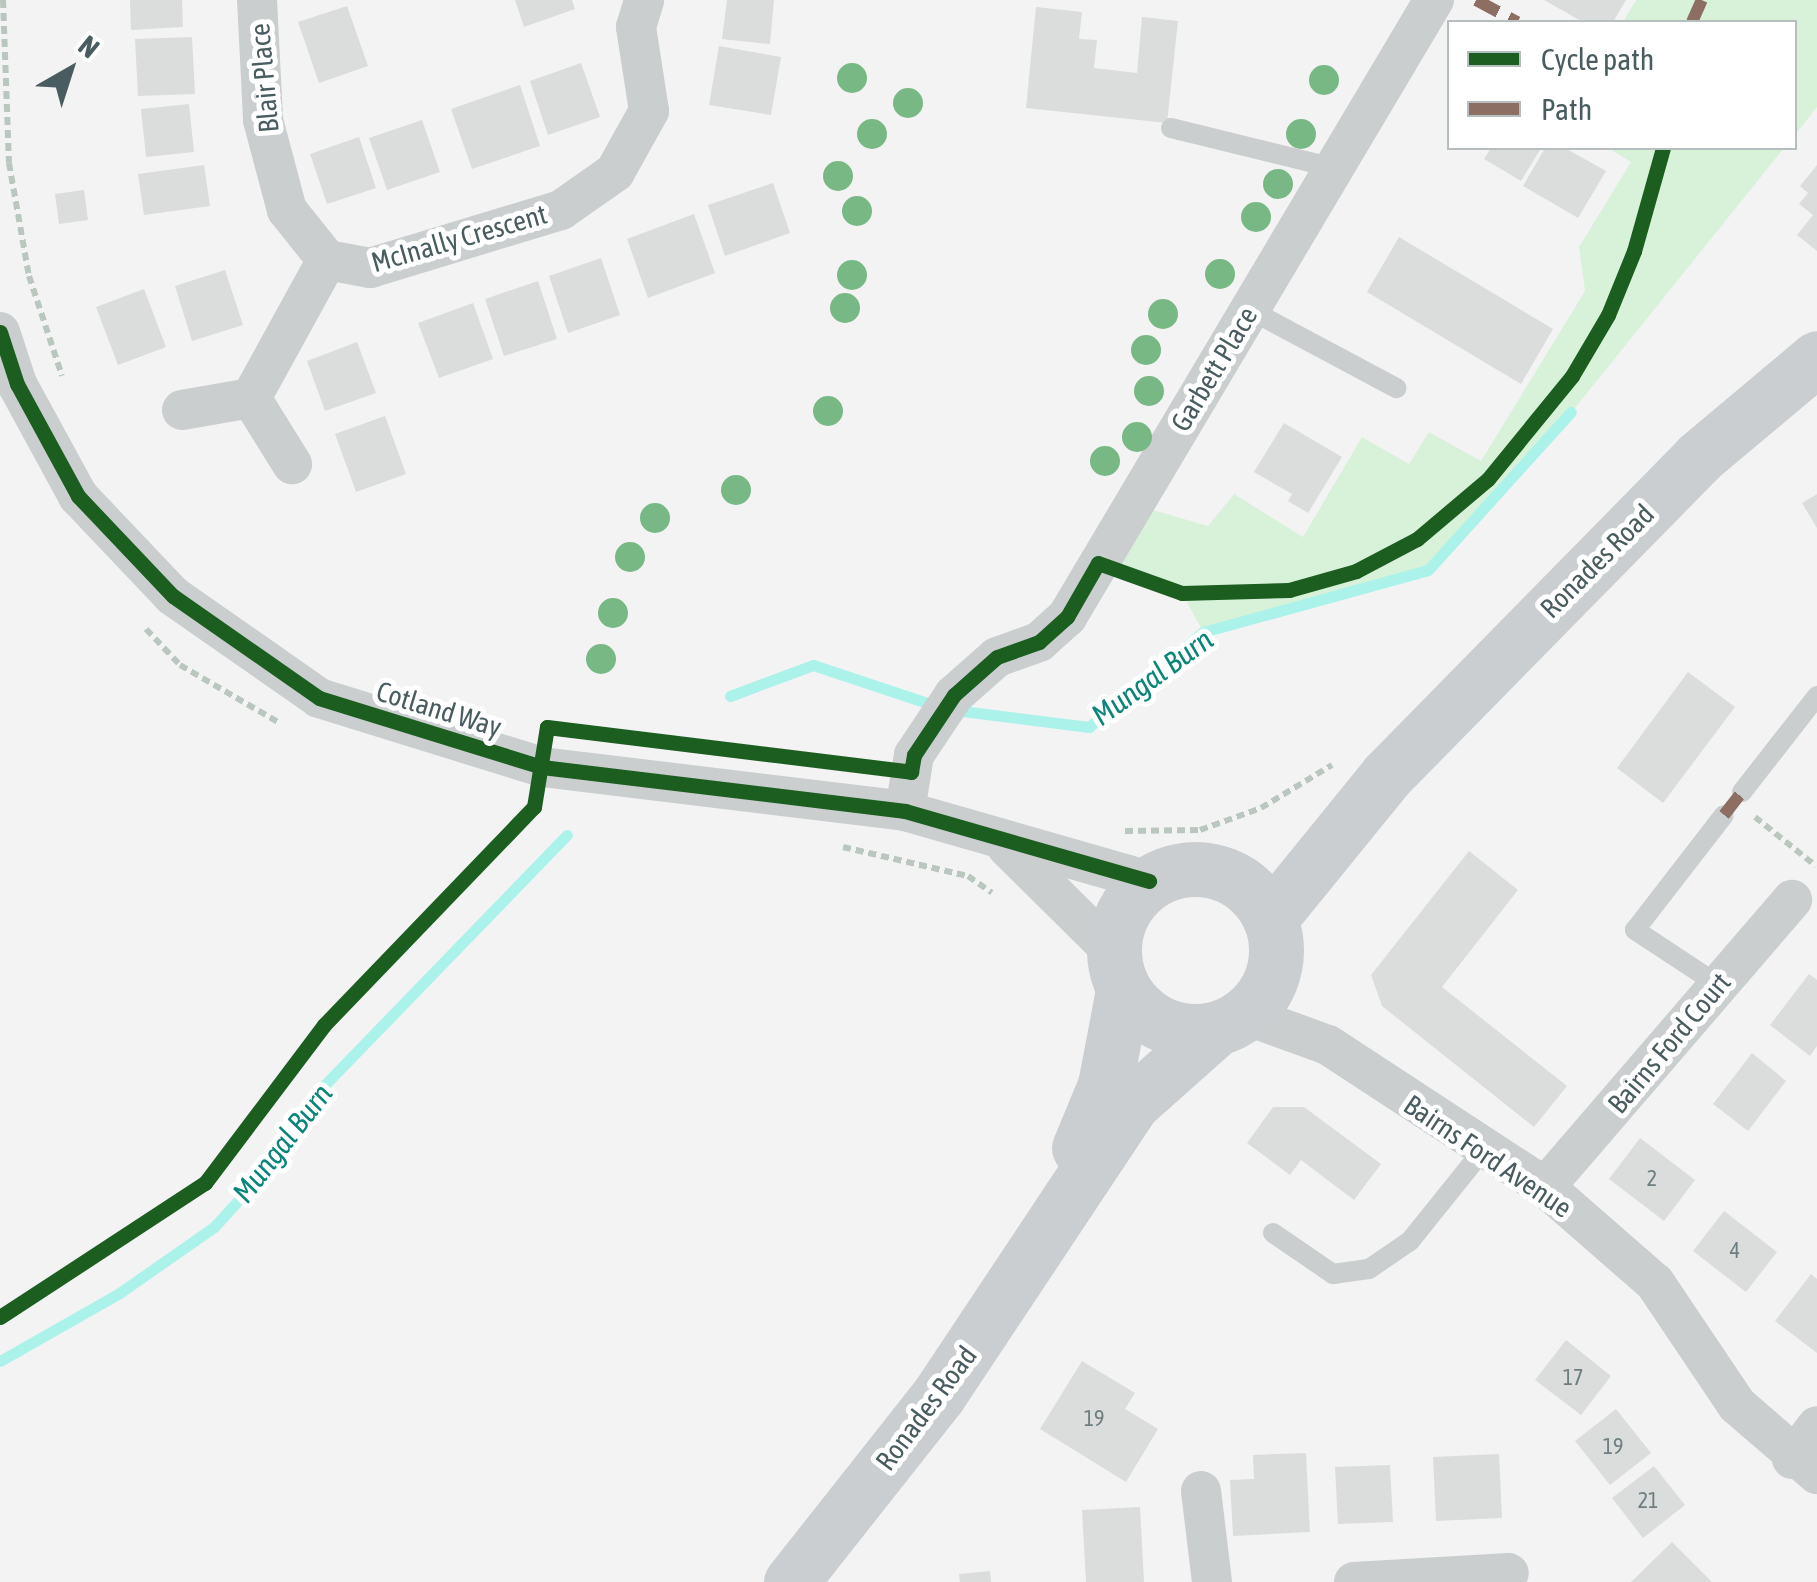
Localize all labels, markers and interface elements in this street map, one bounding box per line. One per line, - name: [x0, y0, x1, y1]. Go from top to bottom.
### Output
- north arrow: [20, 20, 120, 120]
- legend: [1447, 20, 1797, 150]
- street label: Blair Place: [242, 22, 286, 134]
- text: N: [72, 29, 105, 64]
- text: Cycle path: [1541, 42, 1654, 76]
- text: Path: [1541, 92, 1592, 126]
- street label: McInally Crescent: [367, 197, 551, 279]
- street label: Garbett Place: [1164, 301, 1264, 437]
- street label: Ronades Road: [1533, 497, 1661, 625]
- water label: Mungal Burn: [1084, 621, 1220, 733]
- street label: Cotland Way: [372, 674, 506, 744]
- street label: Bairns Ford Court: [1601, 966, 1737, 1120]
- water label: Mungal Burn: [224, 1076, 340, 1210]
- street label: Bairns Ford Avenue: [1398, 1088, 1578, 1224]
- house number: 2: [1647, 1166, 1657, 1192]
- house number: 4: [1730, 1238, 1740, 1264]
- street label: Ronades Road: [868, 1339, 984, 1477]
- house number: 17: [1563, 1365, 1583, 1391]
- house number: 19: [1084, 1406, 1104, 1432]
- house number: 19: [1603, 1434, 1623, 1460]
- house number: 21: [1638, 1488, 1658, 1514]

